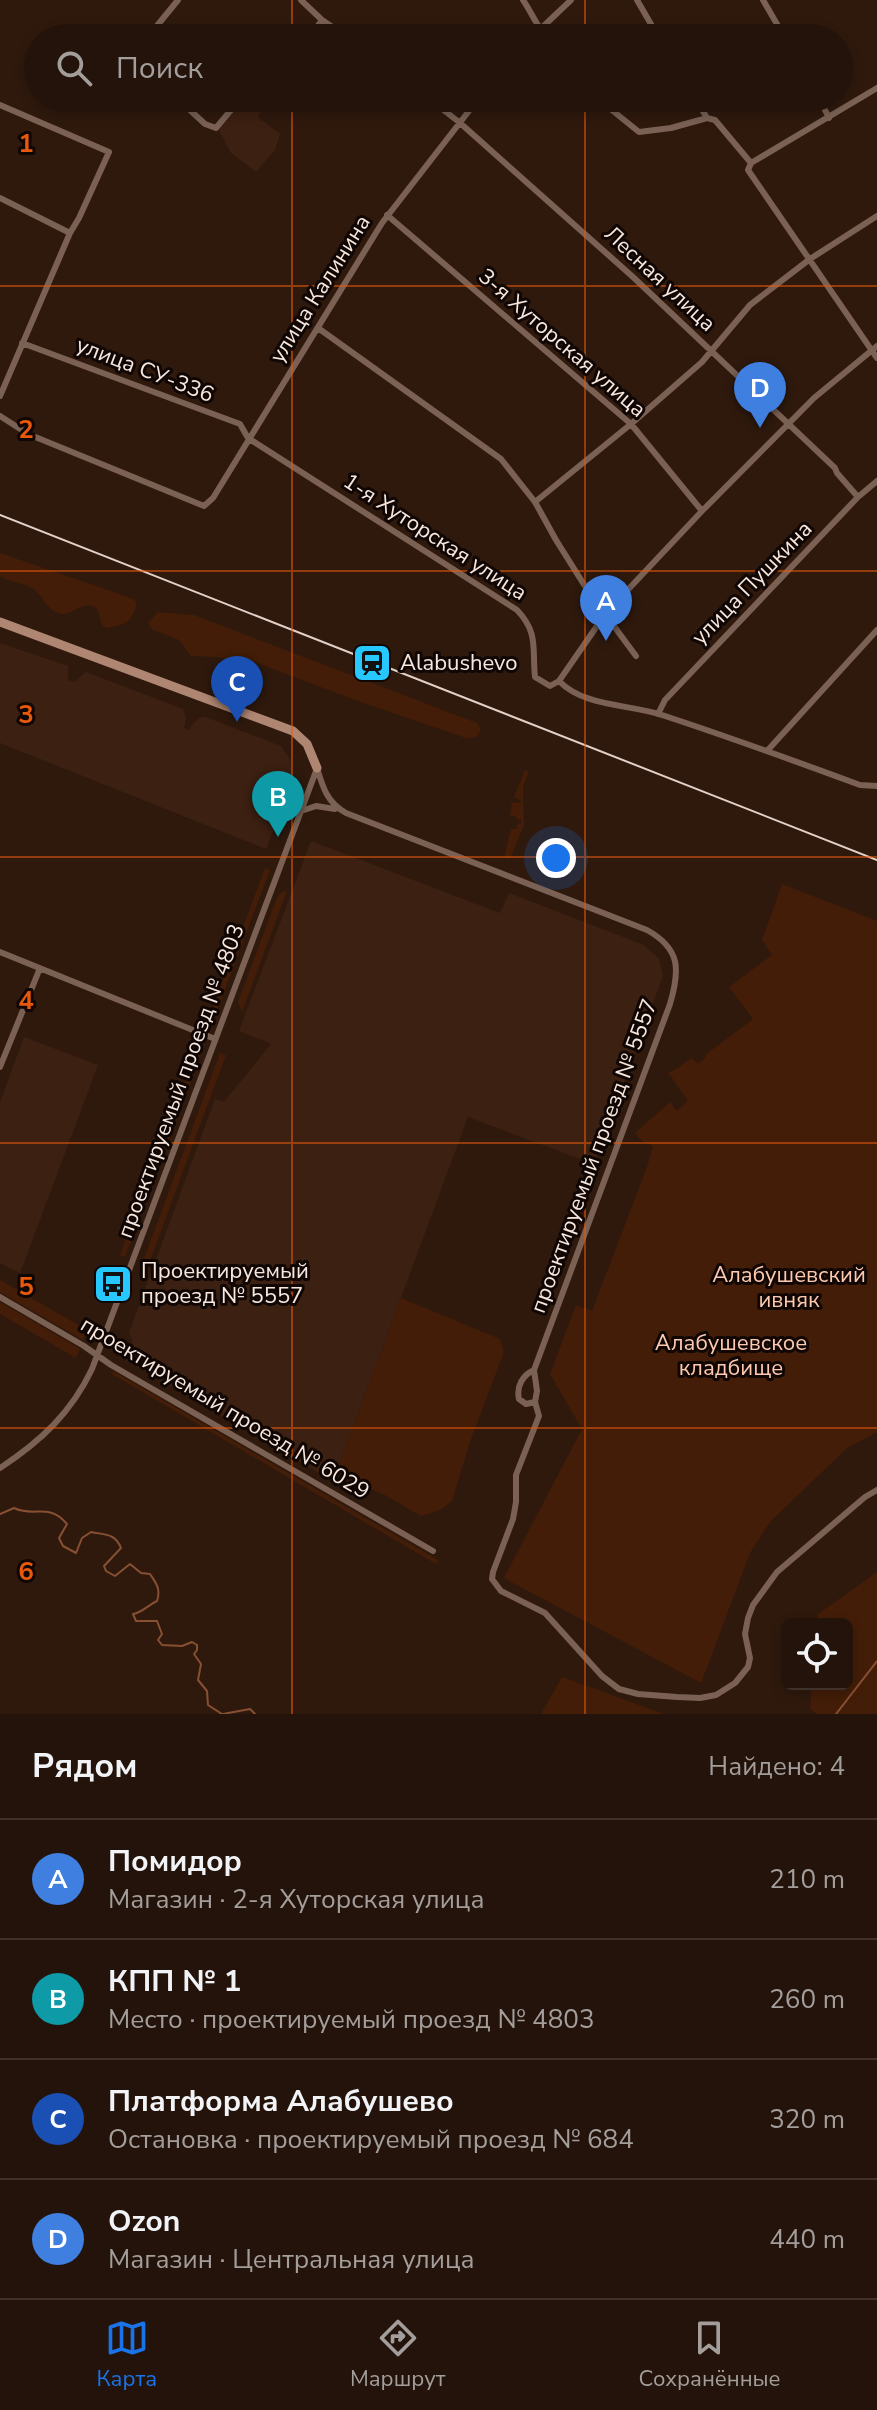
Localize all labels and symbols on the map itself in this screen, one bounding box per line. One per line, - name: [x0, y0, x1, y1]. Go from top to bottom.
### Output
- text: 1: [18, 126, 34, 161]
- street label: улица Калинина: [263, 209, 377, 369]
- street label: Лесная улица: [598, 220, 722, 338]
- street label: 3-я Хуторская улица: [472, 262, 652, 424]
- street label: улица СУ-336: [72, 330, 218, 410]
- pin: D: [734, 362, 786, 428]
- text: 2: [18, 412, 34, 447]
- street label: 1-я Хуторская улица: [337, 466, 533, 608]
- street label: улица Пушкина: [685, 514, 819, 652]
- pin: A: [580, 575, 632, 641]
- station icon: Alabushevo: [351, 642, 393, 684]
- place label: Alabushevo: [400, 648, 517, 678]
- pin: C: [211, 656, 263, 722]
- text: 3: [18, 697, 34, 732]
- pin: B: [252, 771, 304, 837]
- your location: [536, 838, 576, 878]
- street label: проектируемый проезд № 4803: [110, 920, 252, 1242]
- text: 4: [18, 983, 34, 1018]
- street label: проектируемый проезд № 5557: [523, 995, 665, 1317]
- place label: Проектируемый проезд № 5557: [141, 1256, 309, 1311]
- park label: Алабушевский ивняк: [712, 1260, 866, 1315]
- bus stop icon: Проектируемый проезд № 5557: [92, 1263, 134, 1305]
- text: 5: [18, 1269, 34, 1304]
- street label: проектируемый проезд № 6029: [75, 1310, 375, 1506]
- park label: Алабушевское кладбище: [655, 1328, 807, 1383]
- text: 6: [18, 1554, 34, 1589]

